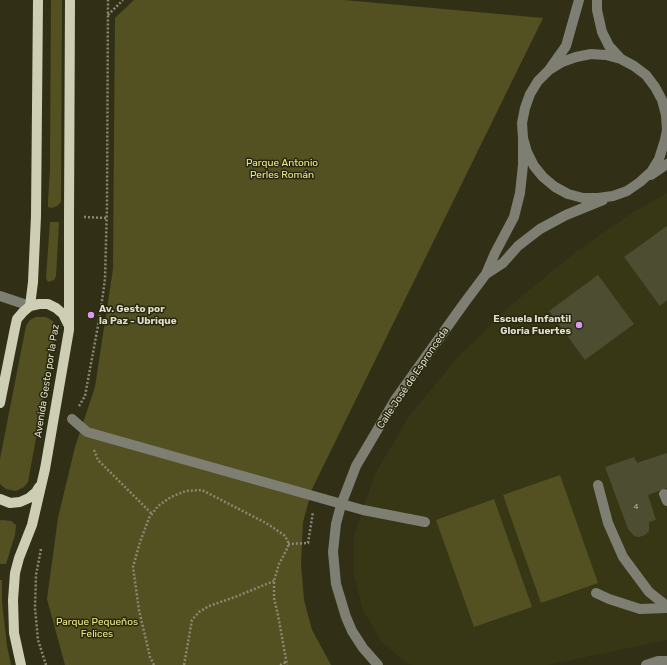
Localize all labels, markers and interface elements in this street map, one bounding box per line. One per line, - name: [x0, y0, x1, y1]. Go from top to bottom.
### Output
- park label: Parque Antonio Perles Román: [246, 157, 318, 180]
- place label: Av. Gesto por la Paz - Ubrique: [99, 303, 177, 326]
- marker: Av. Gesto por la Paz - Ubrique: [86, 310, 96, 320]
- place label: Escuela Infantil Gloria Fuertes: [493, 313, 571, 336]
- marker: Escuela Infantil Gloria Fuertes: [574, 320, 584, 330]
- street label: Avenida Gesto por la Paz: [32, 323, 62, 439]
- street label: Calle José de Espronceda: [375, 325, 451, 431]
- house number: 4: [634, 502, 638, 512]
- park label: Parque Pequeños Felices: [56, 616, 138, 640]

